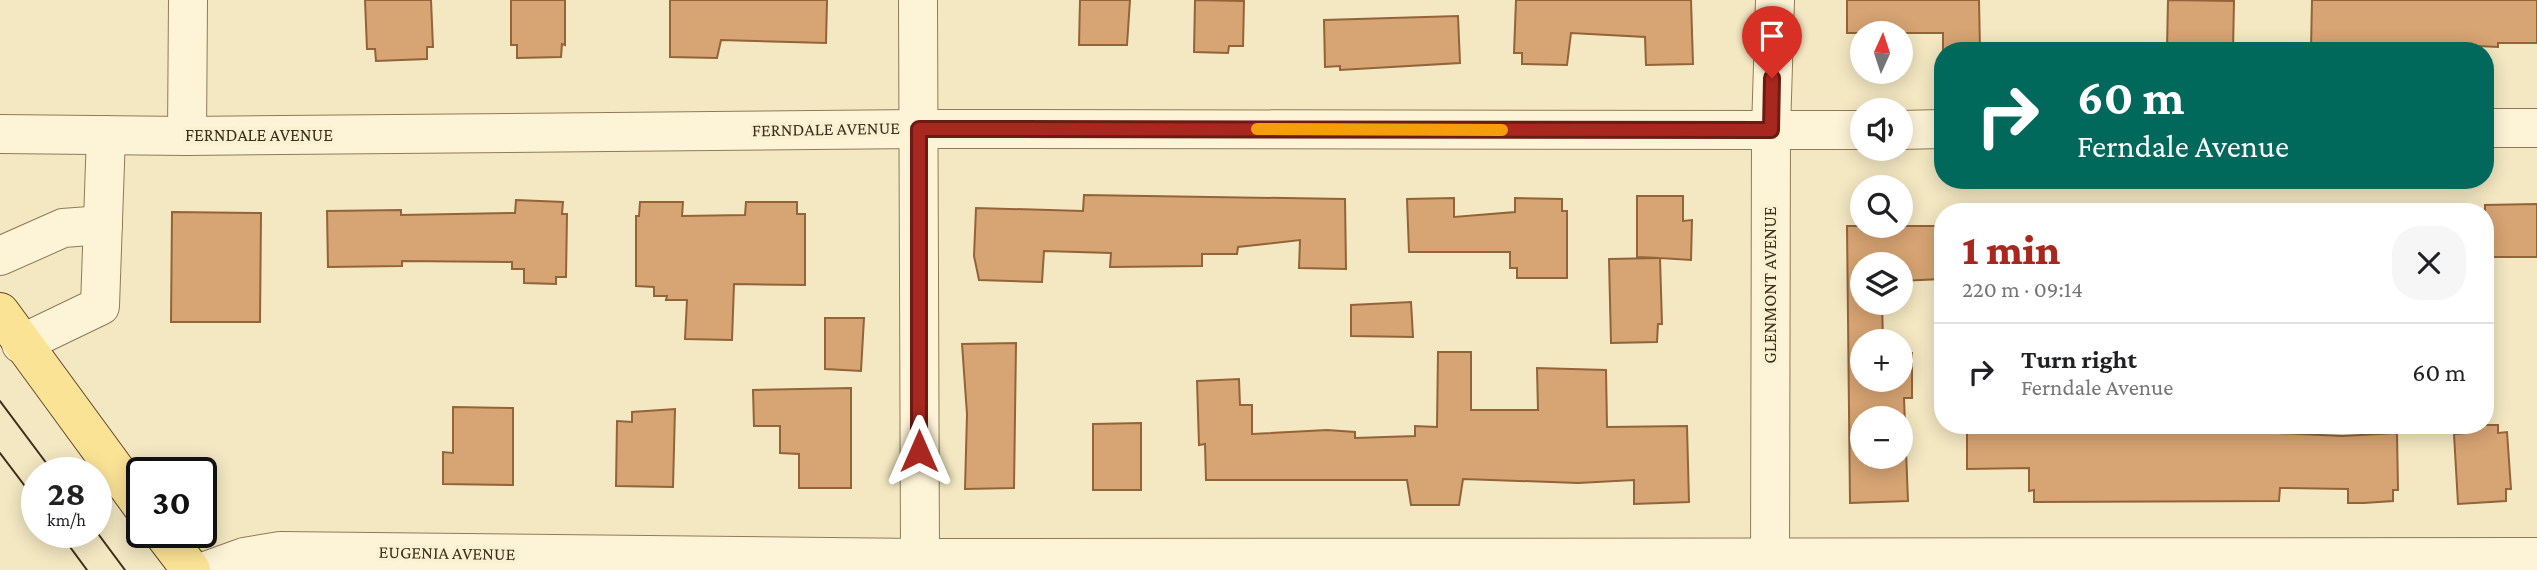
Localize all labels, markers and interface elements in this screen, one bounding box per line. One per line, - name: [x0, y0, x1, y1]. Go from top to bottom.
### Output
- pin: [1742, 6, 1802, 78]
- icon: arrive: [1753, 17, 1791, 55]
- north arrow: [1850, 21, 1913, 84]
- map controls: [1850, 21, 1913, 469]
- icon: right: [1962, 70, 2053, 161]
- text: 60 m: [2077, 70, 2184, 125]
- button: sound: [1850, 98, 1913, 161]
- street label: FERNDALE AVENUE: [752, 118, 900, 140]
- street label: FERNDALE AVENUE: [185, 125, 333, 145]
- text: Ferndale Avenue: [2077, 128, 2289, 164]
- button: search: [1850, 175, 1913, 238]
- street label: GLENMONT AVENUE: [1760, 206, 1780, 364]
- text: 1 min: [1962, 226, 2060, 273]
- button: close: [2392, 226, 2466, 300]
- button: layers: [1850, 252, 1913, 315]
- text: 220 m · 09:14: [1962, 276, 2083, 302]
- button: +: [1850, 329, 1913, 392]
- text: Turn right: [2021, 345, 2137, 374]
- icon: right: [1962, 353, 2000, 391]
- text: 60 m: [2412, 358, 2466, 387]
- text: Ferndale Avenue: [2021, 374, 2173, 400]
- button: −: [1850, 406, 1913, 469]
- position arrow: [882, 414, 956, 488]
- speed limit sign: 30: [126, 457, 217, 548]
- text: 28: [47, 474, 86, 513]
- text: km/h: [47, 510, 86, 530]
- street label: EUGENIA AVENUE: [378, 542, 516, 564]

